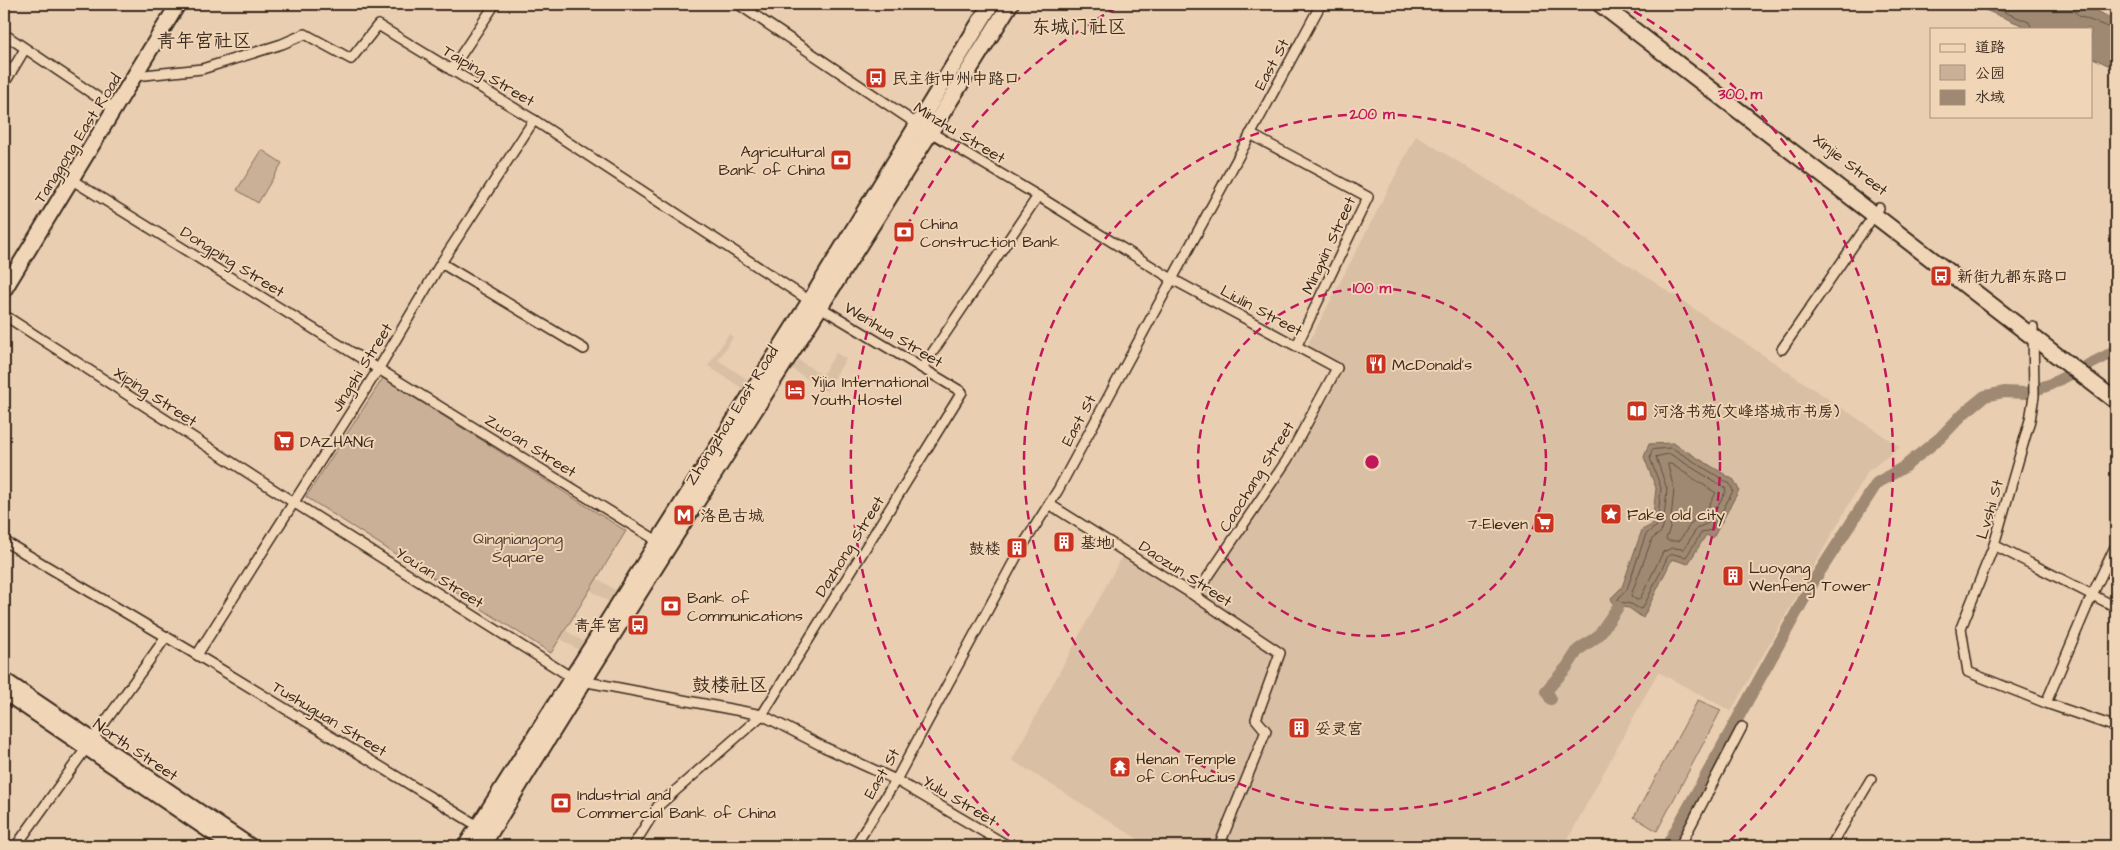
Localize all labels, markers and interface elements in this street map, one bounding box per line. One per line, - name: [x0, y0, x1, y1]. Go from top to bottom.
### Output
- district label: 东城门社区: [1031, 14, 1127, 41]
- district label: 青年宫社区: [156, 28, 252, 55]
- legend: [1930, 28, 2092, 118]
- street label: East St: [1249, 34, 1295, 94]
- text: 道路: [1975, 37, 2005, 58]
- street label: Taiping Street: [438, 40, 539, 113]
- text: 公园: [1975, 63, 2005, 84]
- bus stop icon: 民主街中州中路口: [864, 66, 888, 90]
- place label: 民主街中州中路口: [892, 68, 1020, 90]
- street label: Tanggong East Road: [29, 69, 128, 208]
- text: 300 m: [1717, 84, 1762, 105]
- text: 水域: [1975, 87, 2005, 108]
- street label: Minzhu Street: [910, 97, 1010, 169]
- text: 200 m: [1348, 104, 1395, 125]
- street label: Xinjie Street: [1808, 129, 1893, 201]
- place label: Agricultural Bank of China: [719, 141, 825, 181]
- bank icon: Agricultural Bank of China: [829, 148, 853, 172]
- street label: Mingxin Street: [1297, 192, 1362, 298]
- place label: China Construction Bank: [920, 213, 1060, 253]
- bank icon: China Construction Bank: [892, 220, 916, 244]
- street label: Dongping Street: [176, 221, 289, 304]
- bus stop icon: 新街九都东路口: [1929, 264, 1953, 288]
- place label: 新街九都东路口: [1957, 266, 2069, 288]
- text: 100 m: [1353, 278, 1392, 299]
- street label: Liulin Street: [1216, 280, 1307, 342]
- street label: Wenhua Street: [840, 297, 947, 373]
- street label: Jingshi Street: [326, 318, 399, 417]
- street label: Zhongzhou East Road: [680, 342, 785, 490]
- restaurant icon: McDonald's: [1364, 352, 1388, 376]
- place label: McDonald's: [1392, 354, 1472, 376]
- street label: Xiping Street: [109, 362, 202, 433]
- place label: Yijia International Youth Hostel: [811, 371, 929, 411]
- hotel icon: Yijia International Youth Hostel: [783, 378, 807, 402]
- street label: East St: [1056, 390, 1102, 450]
- library icon: 河洛书苑(文峰塔城市书房): [1625, 399, 1649, 423]
- place label: 河洛书苑(文峰塔城市书房): [1653, 401, 1840, 423]
- street label: Zuo'an Street: [480, 409, 581, 483]
- street label: Caochang Street: [1214, 417, 1301, 537]
- supermarket icon: DAZHANG: [272, 429, 296, 453]
- place label: DAZHANG: [300, 431, 374, 453]
- centre of rings: [1363, 453, 1381, 471]
- street label: Lvshi St: [1971, 476, 2009, 542]
- street label: Dazhong Street: [810, 491, 891, 602]
- place icon: Fake old city: [1599, 502, 1623, 526]
- metro station icon: 洛邑古城: [672, 503, 696, 527]
- place label: Fake old city: [1627, 504, 1725, 527]
- place label: 洛邑古城: [700, 505, 764, 527]
- supermarket icon: 7-Eleven: [1532, 511, 1556, 535]
- place label: 7-Eleven: [1468, 513, 1528, 535]
- park label: Qingniangong Square: [473, 528, 563, 568]
- building icon: 基地1: [1052, 530, 1076, 554]
- place label: 基地1: [1080, 532, 1114, 554]
- street label: Daozun Street: [1134, 535, 1237, 613]
- building icon: 鼓楼: [1005, 536, 1029, 560]
- place label: 鼓楼: [969, 538, 1001, 560]
- street label: You'an Street: [391, 542, 488, 614]
- place label: Luoyang Wenfeng Tower: [1749, 557, 1871, 598]
- building icon: Luoyang Wenfeng Tower: [1721, 564, 1745, 588]
- place label: Bank of Communications: [687, 587, 803, 627]
- bank icon: Bank of Communications: [659, 594, 683, 618]
- bus stop icon: 青年宫: [626, 613, 650, 637]
- place label: 青年宫: [574, 615, 622, 637]
- district label: 鼓楼社区: [692, 672, 768, 699]
- street label: Tushuguan Street: [267, 676, 392, 763]
- street label: North Street: [89, 713, 183, 787]
- building icon: 妥灵宫: [1287, 716, 1311, 740]
- place label: 妥灵宫: [1315, 718, 1363, 740]
- street label: East St: [859, 744, 905, 803]
- place label: Henan Temple of Confucius: [1136, 748, 1236, 788]
- temple icon: Henan Temple of Confucius: [1108, 755, 1132, 779]
- street label: Yulu Street: [918, 770, 1001, 832]
- place label: Industrial and Commercial Bank of China: [577, 784, 776, 824]
- bank icon: Industrial and Commercial Bank of China: [549, 791, 573, 815]

